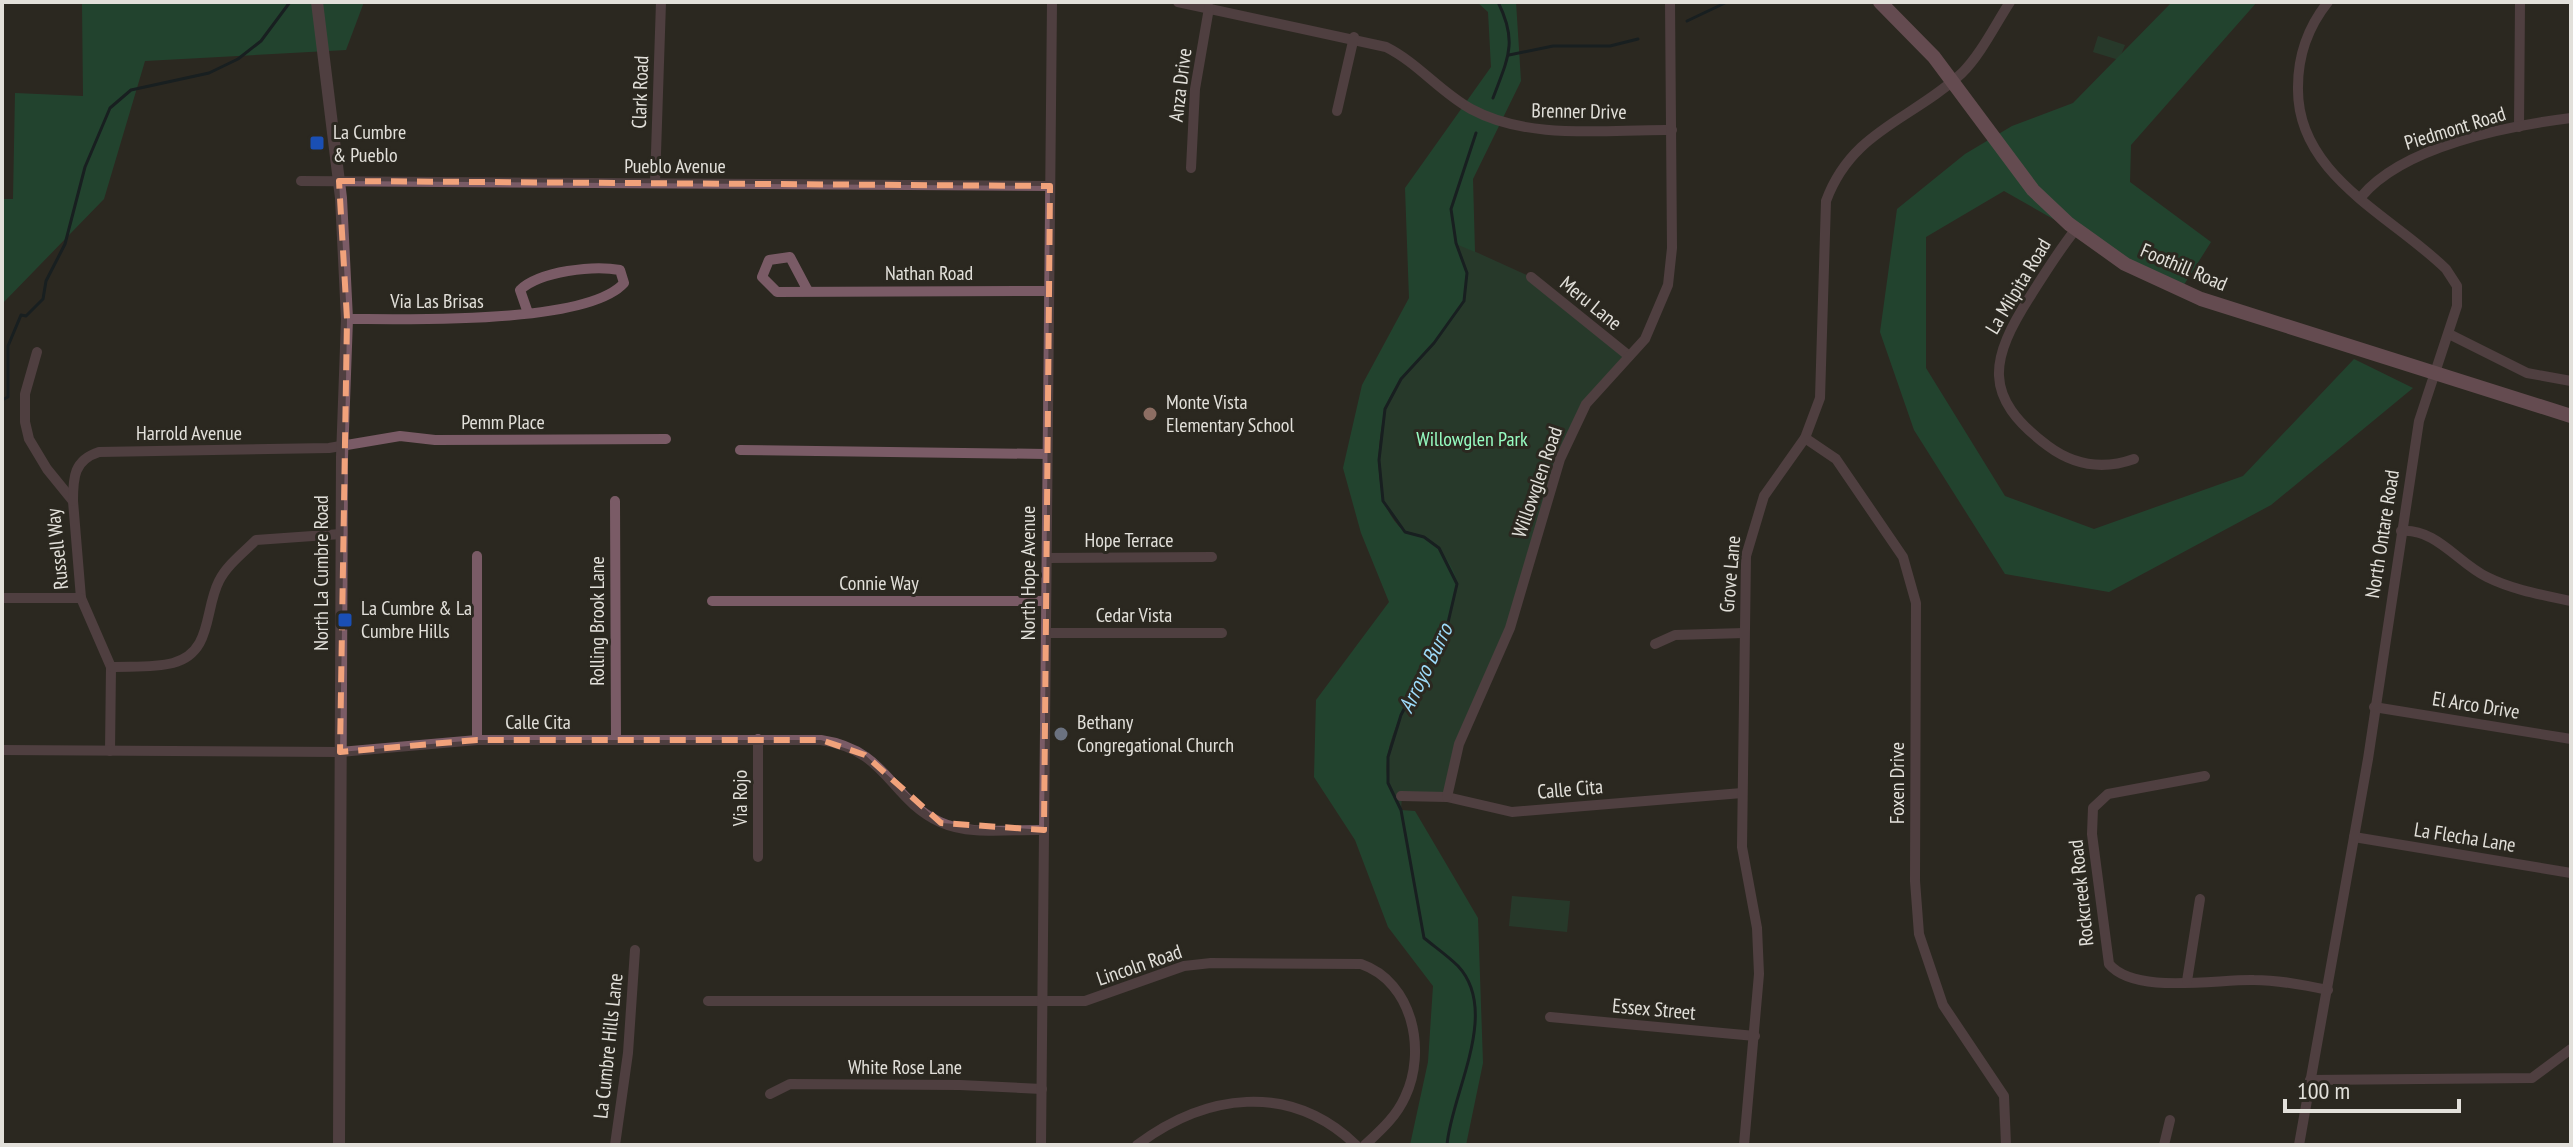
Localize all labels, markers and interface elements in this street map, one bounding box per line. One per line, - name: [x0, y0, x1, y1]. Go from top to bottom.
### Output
- street label: Anza Drive: [1163, 47, 1197, 123]
- street label: Clark Road: [626, 55, 654, 129]
- street label: Brenner Drive: [1531, 97, 1627, 125]
- street label: Piedmont Road: [2401, 100, 2509, 156]
- place label: La Cumbre & Pueblo: [333, 119, 406, 168]
- marker: La Cumbre & Pueblo: [308, 134, 326, 152]
- street label: Pueblo Avenue: [624, 153, 726, 179]
- street label: La Milpita Road: [1979, 233, 2057, 339]
- street label: Foothill Road: [2137, 237, 2231, 297]
- street label: Nathan Road: [885, 260, 973, 286]
- street label: Meru Lane: [1555, 270, 1627, 336]
- street label: Via Las Brisas: [389, 288, 484, 314]
- place label: Monte Vista Elementary School: [1166, 389, 1294, 438]
- marker: Monte Vista Elementary School: [1141, 405, 1159, 423]
- street label: Pemm Place: [461, 409, 545, 435]
- street label: Harrold Avenue: [136, 420, 242, 446]
- street label: Willowglen Road: [1506, 423, 1568, 541]
- park label: Willowglen Park: [1416, 426, 1528, 452]
- street label: North Ontare Road: [2359, 468, 2405, 600]
- street label: North La Cumbre Road: [308, 495, 334, 651]
- street label: North Hope Avenue: [1015, 506, 1041, 640]
- street label: Russell Way: [40, 507, 74, 591]
- street label: Hope Terrace: [1084, 527, 1174, 553]
- street label: Grove Lane: [1714, 534, 1746, 614]
- street label: Rolling Brook Lane: [584, 556, 610, 686]
- street label: Connie Way: [839, 570, 919, 596]
- place label: La Cumbre & La Cumbre Hills: [361, 595, 472, 644]
- street label: Cedar Vista: [1096, 602, 1172, 628]
- marker: La Cumbre & La Cumbre Hills: [336, 611, 354, 629]
- water label: Arroyo Burro: [1391, 618, 1459, 717]
- street label: El Arco Drive: [2431, 685, 2521, 725]
- street label: Calle Cita: [505, 709, 571, 735]
- place label: Bethany Congregational Church: [1077, 709, 1234, 758]
- marker: Bethany Congregational Church: [1052, 725, 1070, 743]
- street label: Foxen Drive: [1884, 742, 1910, 824]
- street label: Via Rojo: [727, 770, 753, 827]
- street label: Calle Cita: [1536, 773, 1604, 805]
- street label: La Flecha Lane: [2412, 816, 2518, 858]
- street label: Rockcreek Road: [2062, 839, 2100, 947]
- street label: Lincoln Road: [1093, 938, 1185, 992]
- street label: La Cumbre Hills Lane: [587, 972, 629, 1120]
- street label: Essex Street: [1611, 992, 1697, 1026]
- street label: White Rose Lane: [848, 1054, 962, 1080]
- scale bar: [2285, 1063, 2459, 1113]
- text: 100 m: [2297, 1075, 2350, 1106]

